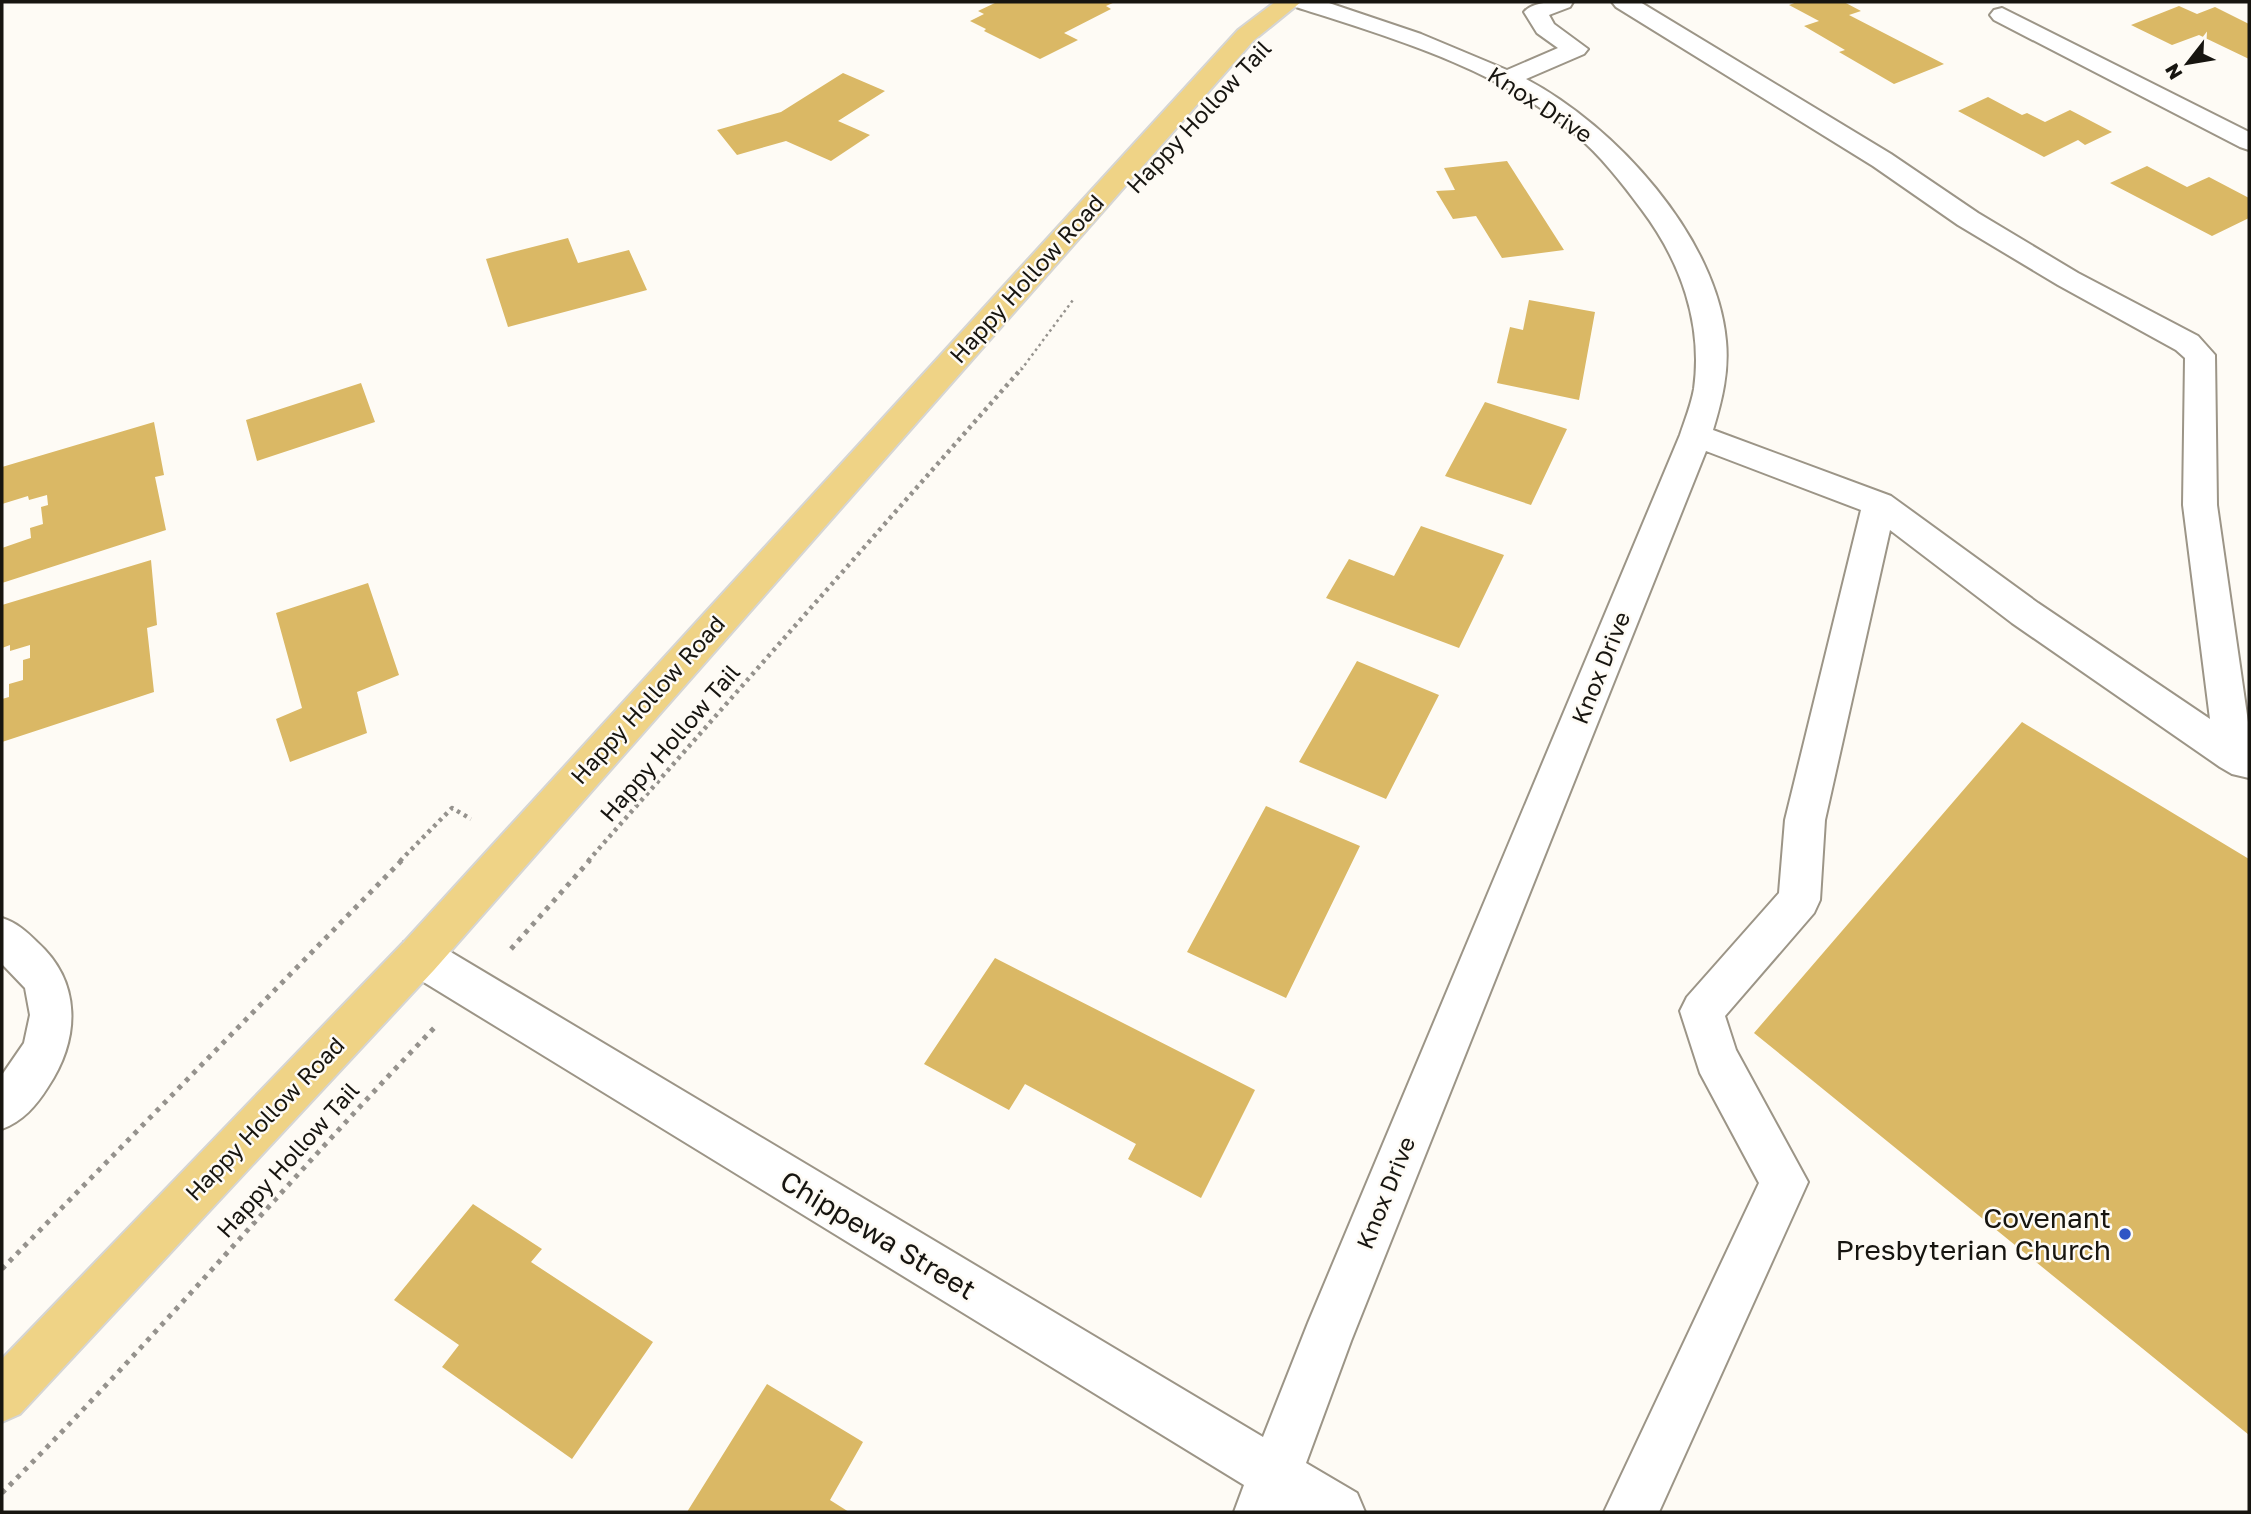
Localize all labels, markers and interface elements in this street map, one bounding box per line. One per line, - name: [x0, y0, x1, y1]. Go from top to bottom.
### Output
- north arrow: [2153, 28, 2223, 98]
- street label: Happy Hollow Tail: [1120, 34, 1276, 199]
- street label: Knox Drive: [1483, 60, 1598, 148]
- text: N: [2159, 60, 2187, 84]
- street label: Happy Hollow Road: [943, 188, 1109, 368]
- street label: Knox Drive: [1565, 607, 1635, 728]
- street label: Happy Hollow Road: [564, 609, 730, 789]
- street label: Happy Hollow Tail: [593, 658, 745, 827]
- street label: Happy Hollow Road: [179, 1031, 350, 1206]
- street label: Happy Hollow Tail: [210, 1076, 364, 1243]
- street label: Knox Drive: [1350, 1132, 1420, 1253]
- street label: Chippewa Street: [775, 1163, 982, 1306]
- place label: Covenant Presbyterian Church: [1836, 1201, 2111, 1266]
- marker: Covenant Presbyterian Church: [2117, 1226, 2133, 1242]

